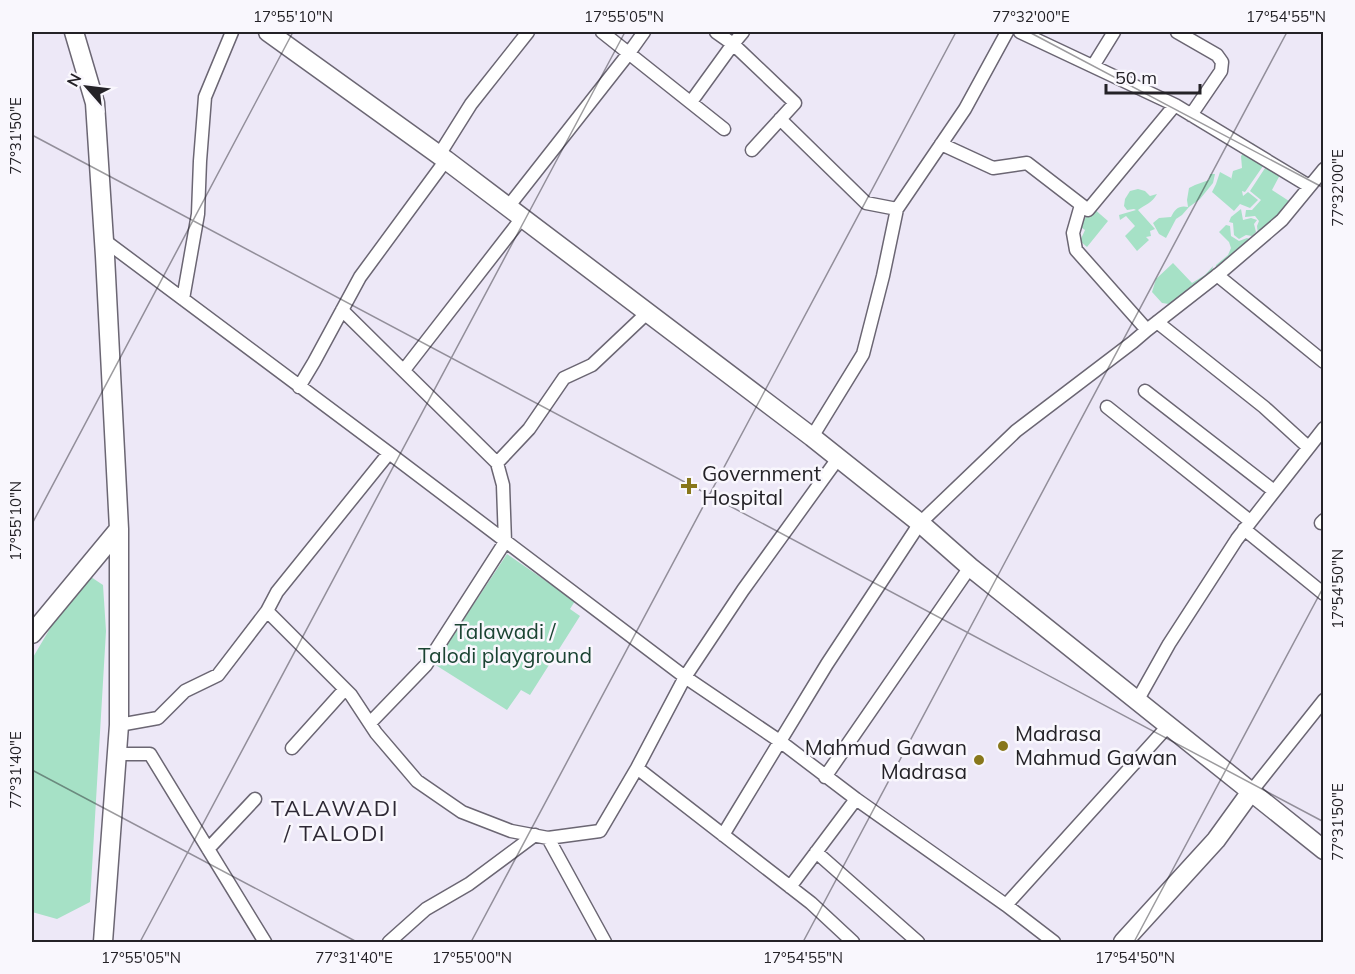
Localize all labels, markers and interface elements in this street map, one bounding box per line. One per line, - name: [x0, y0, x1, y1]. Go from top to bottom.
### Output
- text: 17°55'10"N: [253, 7, 333, 26]
- text: 17°55'05"N: [584, 7, 664, 26]
- text: 77°32'00"E: [992, 7, 1070, 26]
- text: 17°54'55"N: [1246, 7, 1326, 26]
- north arrow: [57, 57, 117, 117]
- scale bar: [1106, 57, 1200, 95]
- text: 50 m: [1115, 66, 1157, 89]
- text: N: [62, 70, 85, 90]
- text: 77°31'50"E: [6, 97, 25, 175]
- text: 77°32'00"E: [1328, 149, 1347, 227]
- place label: Government Hospital: [702, 460, 821, 510]
- marker: Government Hospital: [680, 477, 698, 495]
- text: 17°55'10"N: [6, 481, 25, 561]
- text: 17°54'50"N: [1328, 549, 1347, 629]
- park label: Talawadi / Talodi playground: [418, 618, 592, 668]
- place label: Madrasa Mahmud Gawan: [1015, 720, 1177, 770]
- text: 77°31'40"E: [6, 731, 25, 809]
- place label: Mahmud Gawan Madrasa: [805, 734, 967, 784]
- marker: Madrasa Mahmud Gawan: [996, 739, 1010, 753]
- marker: Mahmud Gawan Madrasa: [972, 753, 986, 767]
- text: 77°31'50"E: [1328, 783, 1347, 861]
- district label: TALAWADI / TALODI: [271, 794, 399, 847]
- text: 17°55'05"N: [101, 948, 181, 967]
- text: 77°31'40"E: [315, 948, 393, 967]
- text: 17°55'00"N: [432, 948, 512, 967]
- text: 17°54'55"N: [763, 948, 843, 967]
- text: 17°54'50"N: [1095, 948, 1175, 967]

